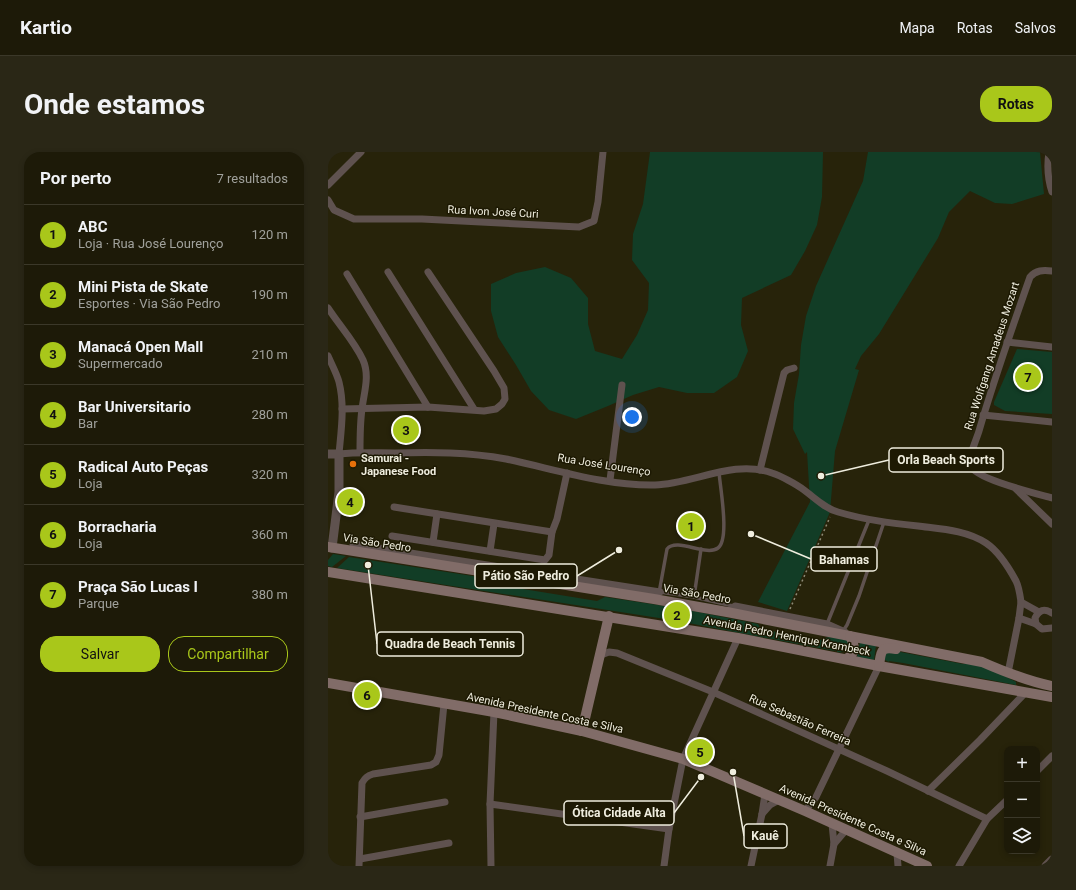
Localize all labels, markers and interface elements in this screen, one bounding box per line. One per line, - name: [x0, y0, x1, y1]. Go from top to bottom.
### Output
- text: Kartio: [20, 16, 72, 39]
- text: Mapa: [899, 20, 935, 36]
- text: Rotas: [957, 20, 993, 36]
- text: Salvos: [1015, 20, 1056, 36]
- button: Rotas: [980, 86, 1052, 122]
- text: Onde estamos: [24, 88, 205, 121]
- text: Por perto: [40, 168, 111, 188]
- text: 7 resultados: [216, 171, 288, 186]
- street label: Rua Ivon José Curi: [447, 203, 539, 221]
- text: ABC: [78, 218, 107, 236]
- text: 1: [49, 227, 57, 242]
- text: 120 m: [251, 227, 288, 242]
- text: Loja · Rua José Lourenço: [78, 236, 224, 251]
- text: Mini Pista de Skate: [78, 278, 208, 296]
- street label: Rua Wolfgang Amadeus Mozart: [962, 280, 1022, 432]
- text: 2: [49, 287, 57, 302]
- text: 190 m: [251, 287, 288, 302]
- text: Esportes · Via São Pedro: [78, 296, 220, 311]
- text: Manacá Open Mall: [78, 338, 203, 356]
- text: 3: [49, 347, 57, 362]
- text: 210 m: [251, 347, 288, 362]
- text: Supermercado: [78, 356, 163, 371]
- pin: 7: [1015, 362, 1041, 392]
- text: Bar Universitario: [78, 398, 191, 416]
- text: 4: [49, 407, 57, 422]
- text: 280 m: [251, 407, 288, 422]
- your location: [622, 407, 642, 427]
- pin: 3: [393, 415, 419, 445]
- text: Bar: [78, 416, 98, 431]
- callout: Orla Beach Sports: [889, 448, 1003, 472]
- street label: Rua José Lourenço: [557, 451, 651, 479]
- place label: Samurai - Japanese Food: [361, 452, 436, 478]
- text: Orla Beach Sports: [897, 453, 995, 467]
- text: Radical Auto Peças: [78, 458, 208, 476]
- marker: Samurai - Japanese Food: [348, 459, 358, 469]
- text: 5: [49, 467, 57, 482]
- text: 320 m: [251, 467, 288, 482]
- text: Loja: [78, 476, 103, 491]
- pin: 4: [337, 487, 363, 517]
- pin: 1: [678, 511, 704, 541]
- text: Borracharia: [78, 518, 157, 536]
- text: 6: [49, 527, 57, 542]
- text: 360 m: [251, 527, 288, 542]
- street label: Via São Pedro: [342, 531, 412, 555]
- text: Loja: [78, 536, 103, 551]
- callout: Bahamas: [811, 547, 877, 571]
- text: Bahamas: [819, 553, 869, 567]
- callout: Pátio São Pedro: [475, 564, 577, 588]
- text: Pátio São Pedro: [483, 569, 569, 583]
- text: Praça São Lucas I: [78, 578, 198, 596]
- street label: Via São Pedro: [662, 582, 732, 606]
- text: 7: [49, 587, 57, 602]
- text: 380 m: [251, 587, 288, 602]
- text: Parque: [78, 596, 119, 611]
- pin: 2: [664, 600, 690, 630]
- street label: Avenida Pedro Henrique Krambeck: [703, 613, 872, 659]
- callout: Quadra de Beach Tennis: [377, 632, 523, 656]
- button: Salvar: [40, 636, 160, 672]
- button: Compartilhar: [168, 636, 288, 672]
- text: Quadra de Beach Tennis: [385, 637, 515, 651]
- pin: 6: [354, 680, 380, 710]
- street label: Avenida Presidente Costa e Silva: [466, 690, 625, 736]
- street label: Rua Sebastião Ferreira: [747, 692, 853, 748]
- pin: 5: [687, 737, 713, 767]
- map controls: [1004, 746, 1040, 854]
- button: +: [1004, 746, 1040, 782]
- street label: Avenida Presidente Costa e Silva: [777, 782, 929, 858]
- button: −: [1004, 782, 1040, 818]
- callout: Ótica Cidade Alta: [564, 801, 674, 825]
- text: Ótica Cidade Alta: [572, 805, 666, 820]
- button: layers: [1004, 818, 1040, 854]
- callout: Kauê: [744, 824, 787, 848]
- text: Kauê: [751, 829, 779, 843]

